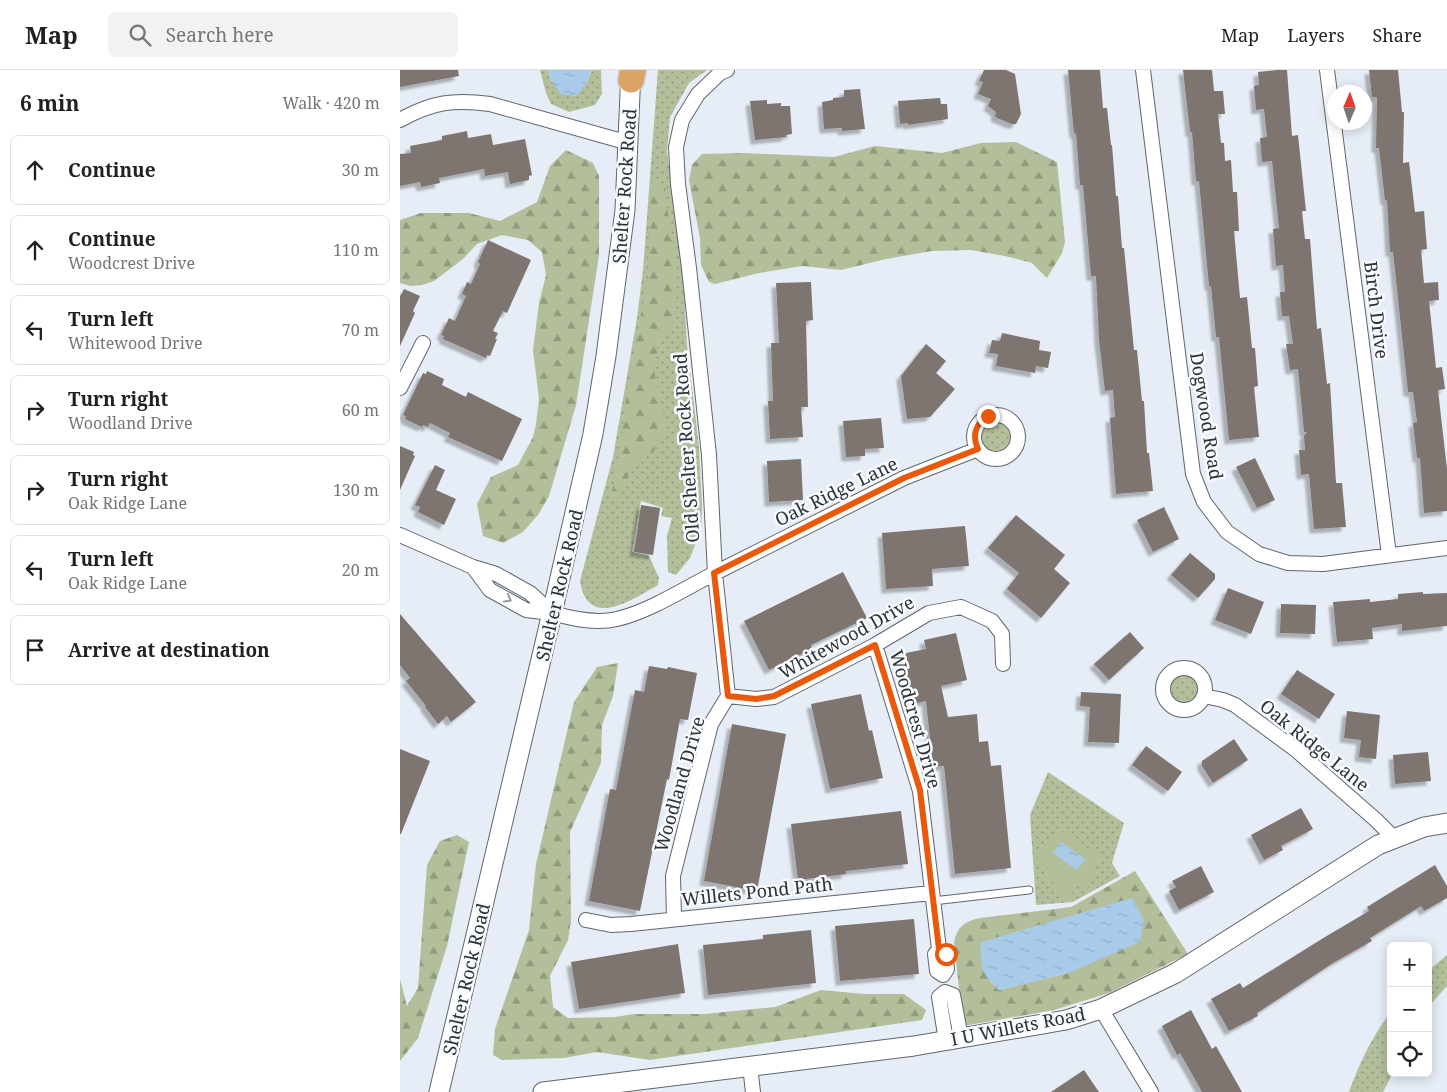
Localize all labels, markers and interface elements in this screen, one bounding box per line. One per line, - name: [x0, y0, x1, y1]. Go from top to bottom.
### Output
- search box: [108, 12, 458, 57]
- text: Map: [25, 18, 78, 51]
- icon: search: [126, 21, 154, 49]
- text: Search here: [166, 22, 274, 48]
- text: Map: [1221, 23, 1259, 47]
- text: Layers: [1287, 23, 1345, 47]
- text: Share: [1373, 23, 1422, 47]
- north arrow: [1327, 85, 1372, 130]
- text: 6 min: [20, 89, 79, 117]
- text: Walk · 420 m: [283, 92, 380, 114]
- street label: Shelter Rock Road: [607, 108, 641, 264]
- icon: ahead: [21, 156, 49, 184]
- text: Continue: [68, 157, 156, 183]
- text: 30 m: [342, 159, 379, 181]
- text: Continue: [68, 226, 156, 252]
- icon: ahead: [21, 236, 49, 264]
- text: 110 m: [333, 239, 379, 261]
- text: Woodcrest Drive: [68, 252, 195, 274]
- street label: Birch Drive: [1359, 260, 1395, 360]
- text: Turn left: [68, 306, 154, 332]
- icon: left: [21, 316, 49, 344]
- text: 70 m: [342, 319, 379, 341]
- text: Whitewood Drive: [68, 332, 203, 354]
- street label: Dogwood Road: [1185, 351, 1229, 481]
- street label: Old Shelter Rock Road: [667, 352, 705, 544]
- text: Turn right: [68, 386, 168, 412]
- icon: right: [21, 396, 49, 424]
- text: 60 m: [342, 399, 379, 421]
- route end: [977, 405, 1000, 428]
- text: Woodland Drive: [68, 412, 192, 434]
- street label: Oak Ridge Lane: [771, 451, 901, 531]
- text: Turn right: [68, 466, 168, 492]
- icon: right: [21, 476, 49, 504]
- text: 130 m: [333, 479, 379, 501]
- text: Oak Ridge Lane: [68, 492, 187, 514]
- street label: Shelter Rock Road: [530, 507, 588, 663]
- text: Turn left: [68, 546, 154, 572]
- icon: left: [21, 556, 49, 584]
- text: 20 m: [342, 559, 379, 581]
- text: Oak Ridge Lane: [68, 572, 187, 594]
- street label: Whitewood Drive: [774, 590, 918, 684]
- one-way arrow: [503, 593, 512, 603]
- icon: arrive: [21, 636, 49, 664]
- text: Arrive at destination: [68, 637, 270, 663]
- street label: Woodcrest Drive: [885, 647, 947, 791]
- street label: Oak Ridge Lane: [1255, 694, 1375, 796]
- street label: Woodland Drive: [648, 713, 710, 855]
- street label: Willets Pond Path: [680, 871, 834, 911]
- street label: Shelter Rock Road: [437, 901, 495, 1057]
- map controls: [1387, 942, 1432, 1077]
- button: +: [1387, 942, 1432, 987]
- route start: [935, 943, 958, 966]
- button: −: [1387, 987, 1432, 1032]
- street label: I U Willets Road: [949, 1001, 1087, 1051]
- button: locate: [1387, 1032, 1432, 1077]

